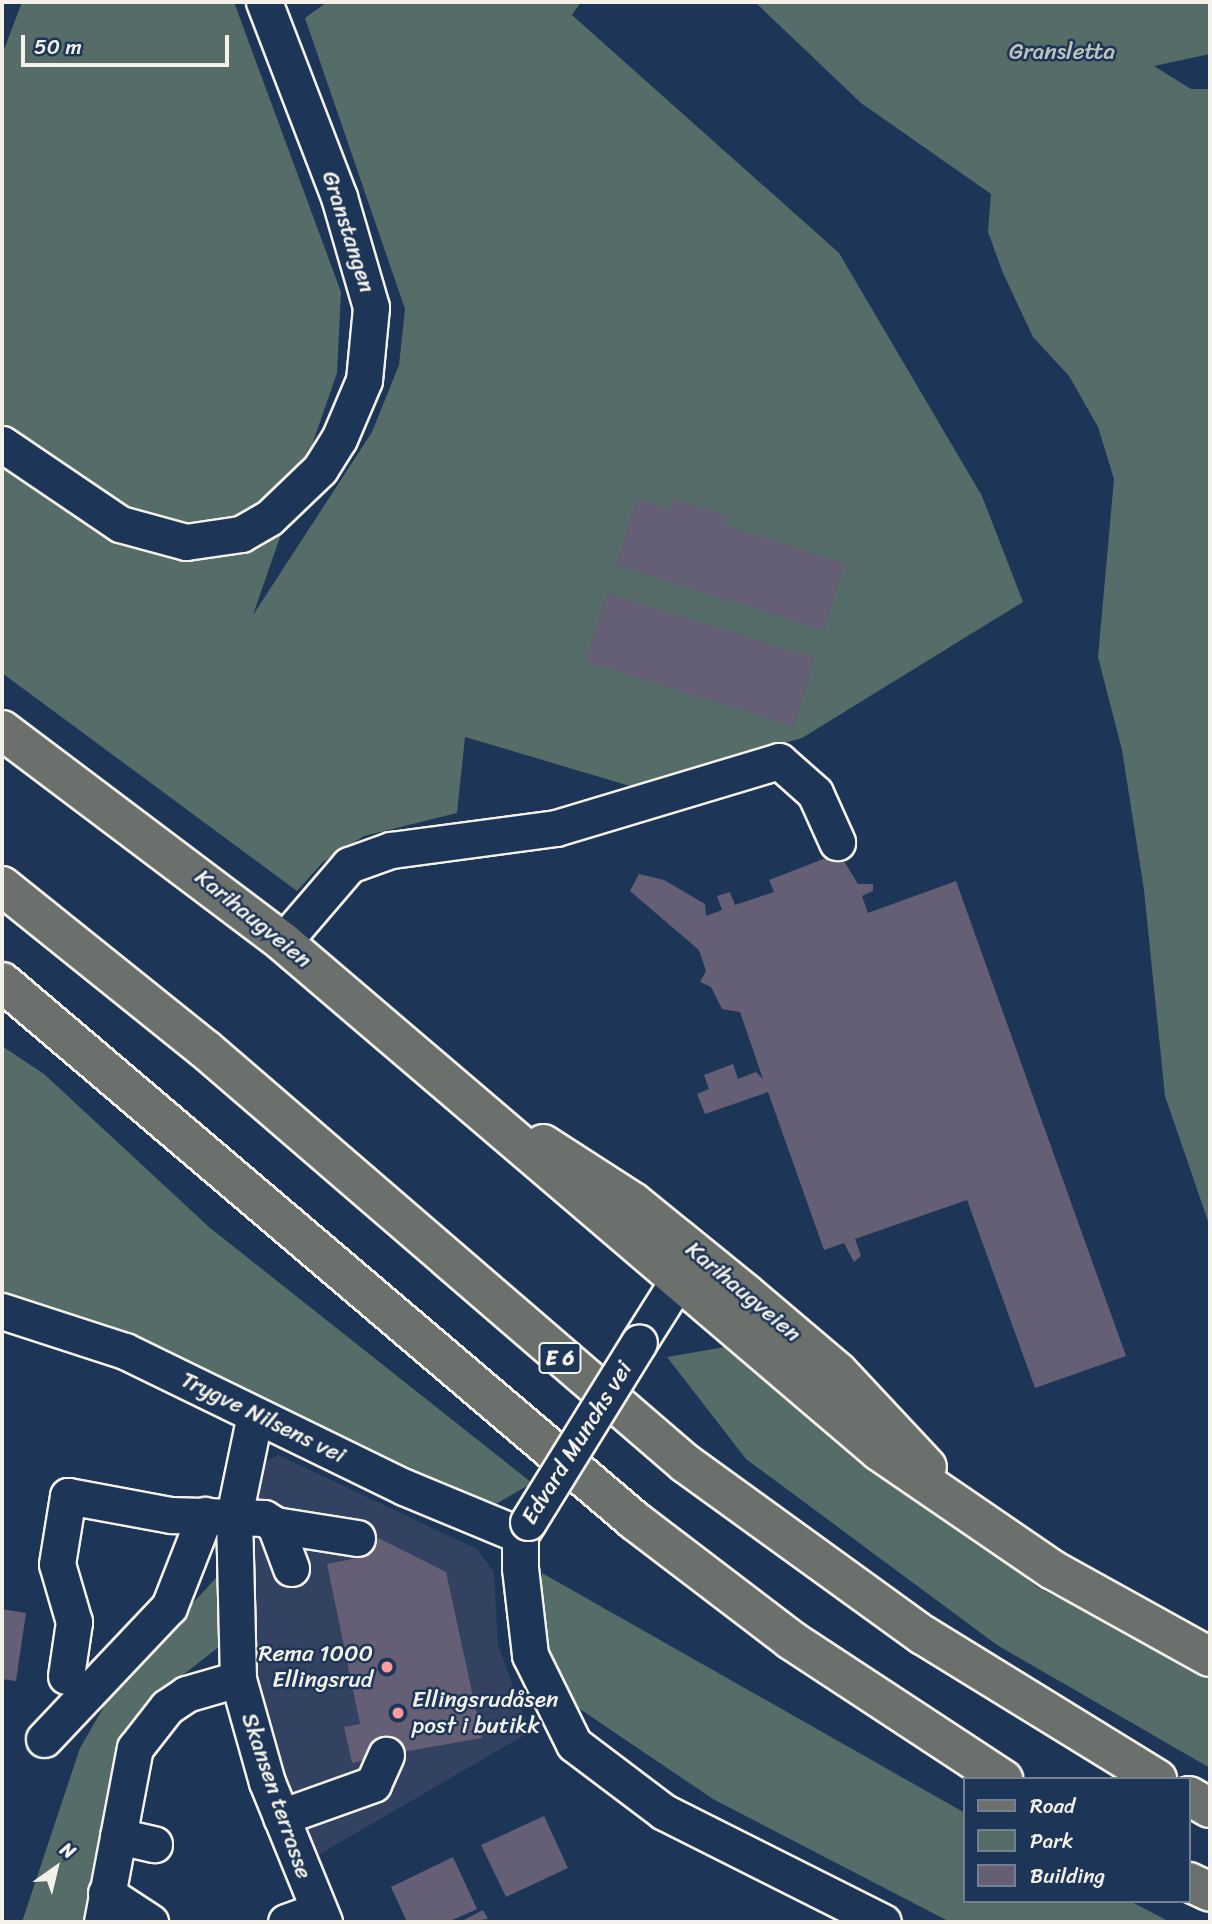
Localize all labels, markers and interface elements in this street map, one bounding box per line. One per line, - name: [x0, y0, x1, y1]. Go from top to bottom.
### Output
- scale bar: [24, 21, 233, 65]
- text: 50 m: [34, 28, 82, 66]
- park label: Gransletta: [1009, 38, 1115, 66]
- street label: Granstangen: [315, 168, 381, 296]
- street label: Karihaugveien: [189, 864, 317, 974]
- street label: Karihaugveien: [680, 1236, 806, 1348]
- road number: E 6: [537, 1340, 583, 1376]
- street label: Edvard Munchs vei: [516, 1356, 638, 1530]
- street label: Trygve Nilsens vei: [175, 1366, 351, 1470]
- place label: Rema 1000 Ellingsrud: [259, 1640, 373, 1694]
- marker: Rema 1000 Ellingsrud: [379, 1659, 395, 1675]
- place label: Ellingsrudåsen post i butikk: [412, 1686, 558, 1740]
- marker: Ellingsrudåsen post i butikk: [390, 1705, 406, 1721]
- street label: Skansen terrasse: [235, 1709, 317, 1883]
- legend: [964, 1777, 1191, 1903]
- text: Road: [1030, 1787, 1075, 1825]
- text: Park: [1030, 1822, 1073, 1860]
- north arrow: [21, 1833, 91, 1903]
- text: N: [53, 1833, 83, 1868]
- text: Building: [1030, 1857, 1105, 1895]

